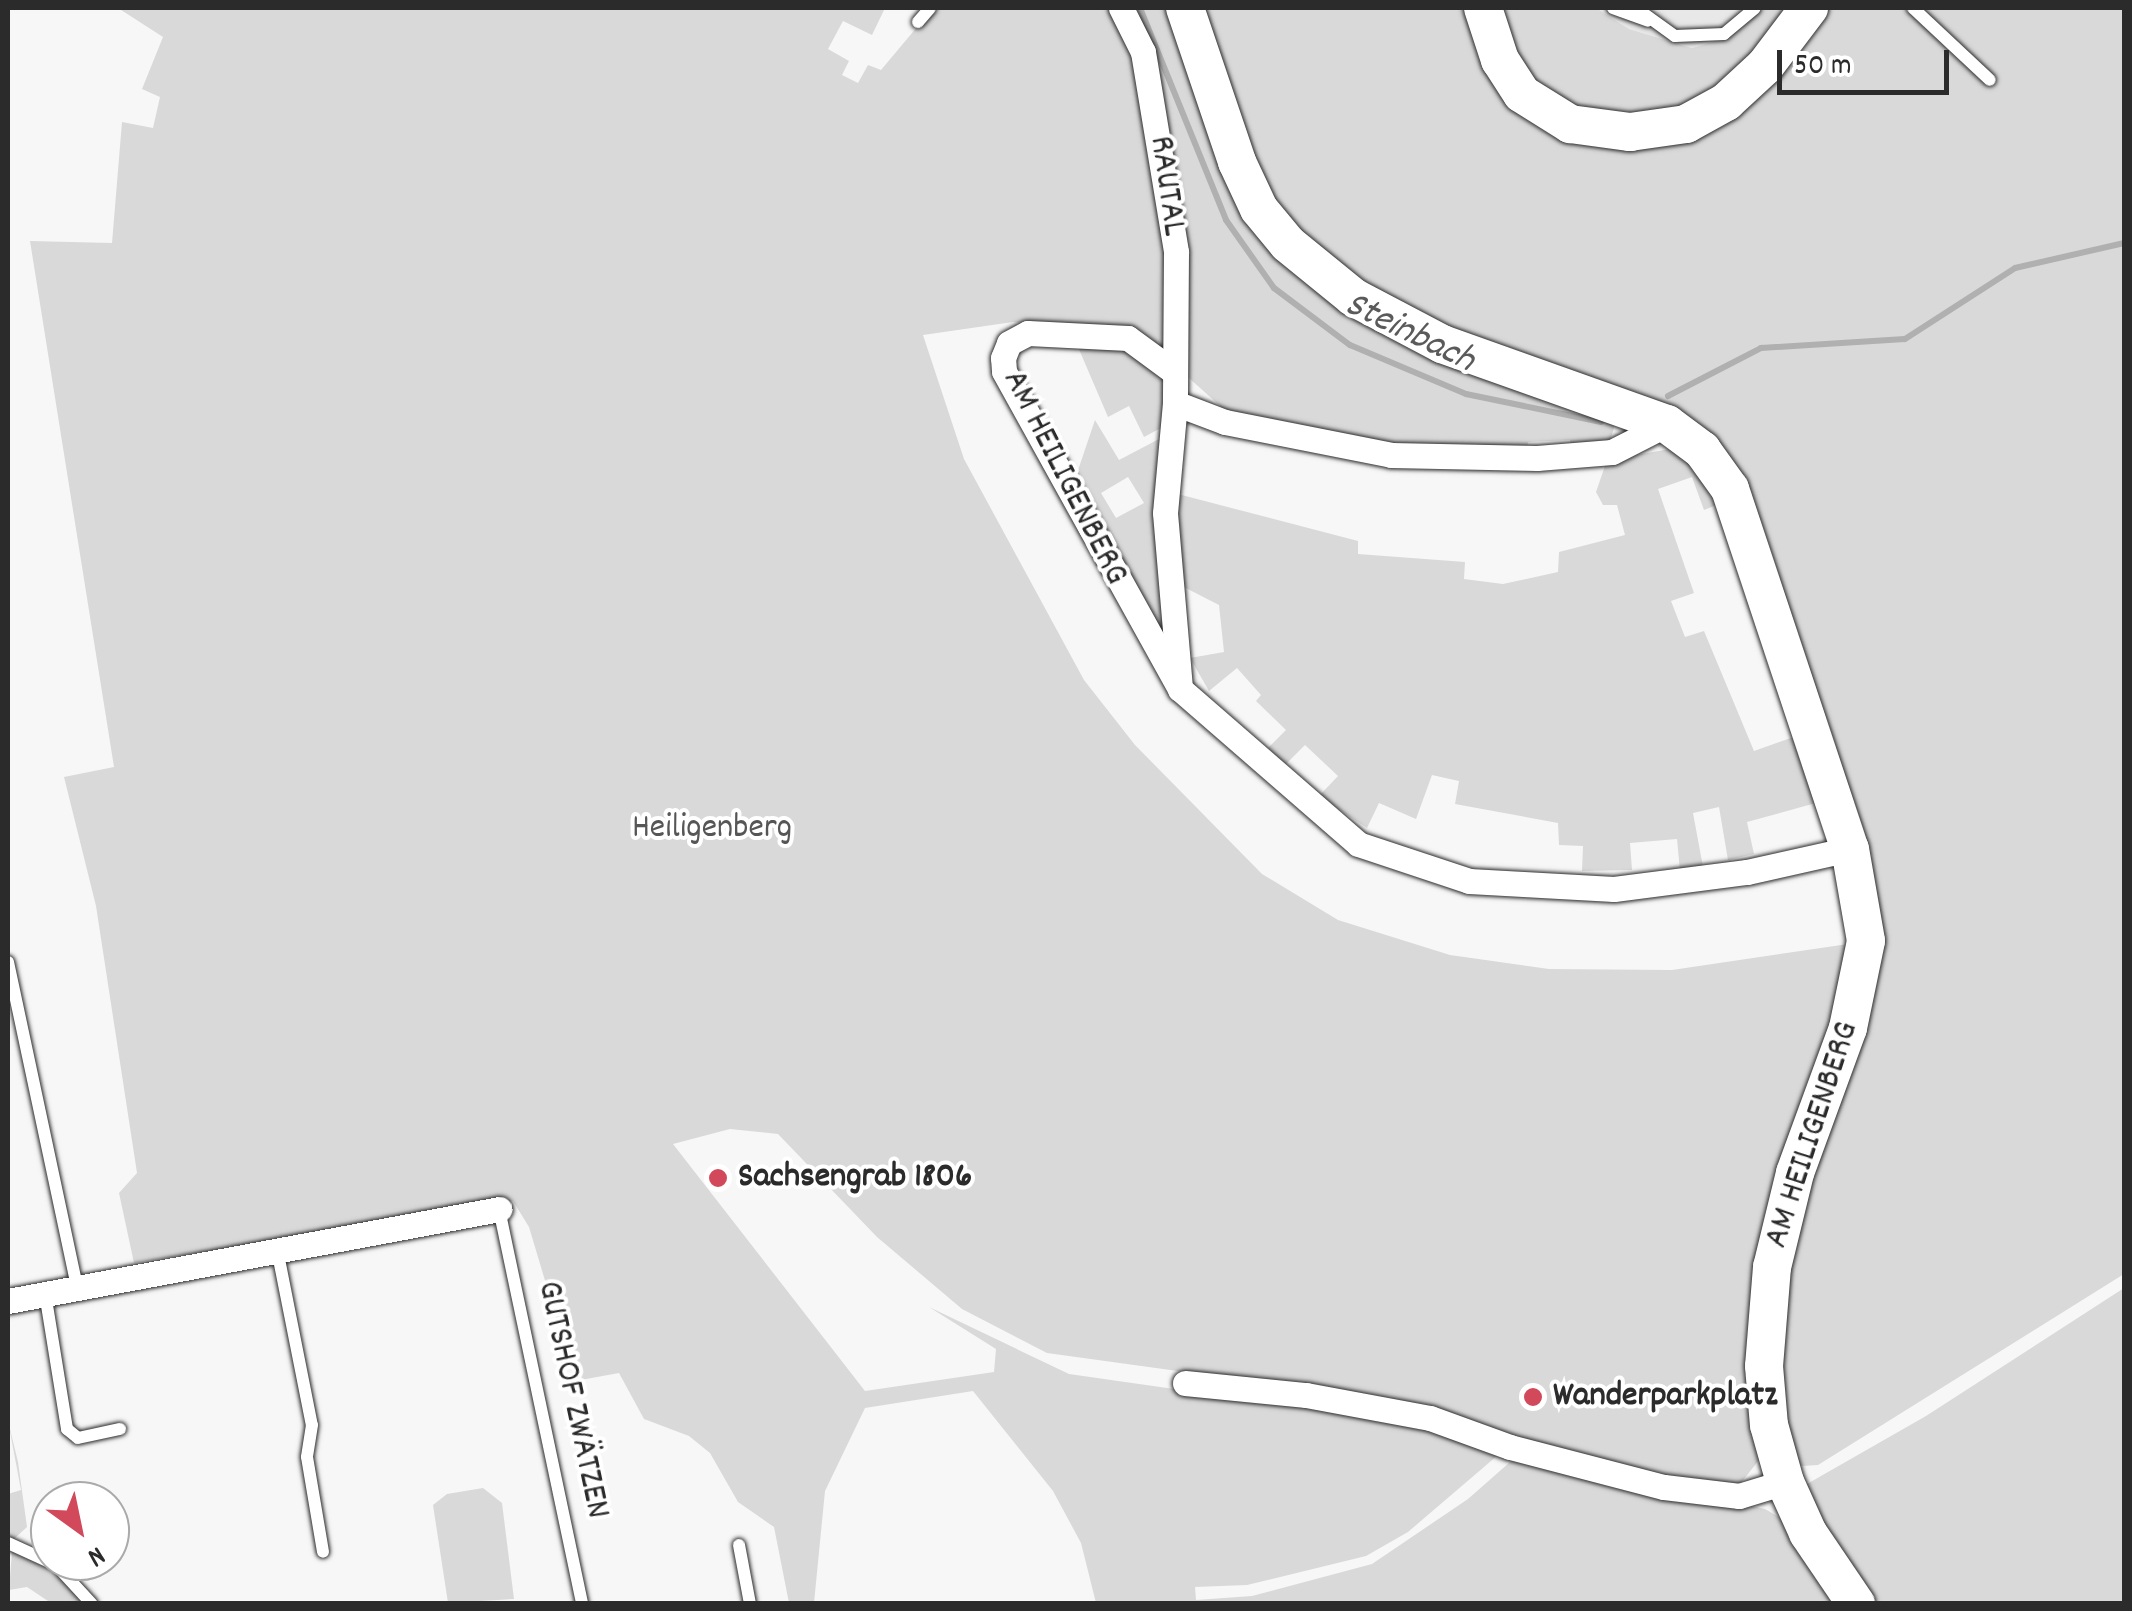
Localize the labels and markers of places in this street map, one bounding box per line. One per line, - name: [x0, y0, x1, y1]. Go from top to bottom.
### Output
- place label: Sachsengrab 1806: [738, 1157, 972, 1199]
- marker: Sachsengrab 1806: [707, 1167, 729, 1189]
- place label: Wanderparkplatz: [1553, 1376, 1777, 1418]
- marker: Wanderparkplatz: [1522, 1386, 1544, 1408]

